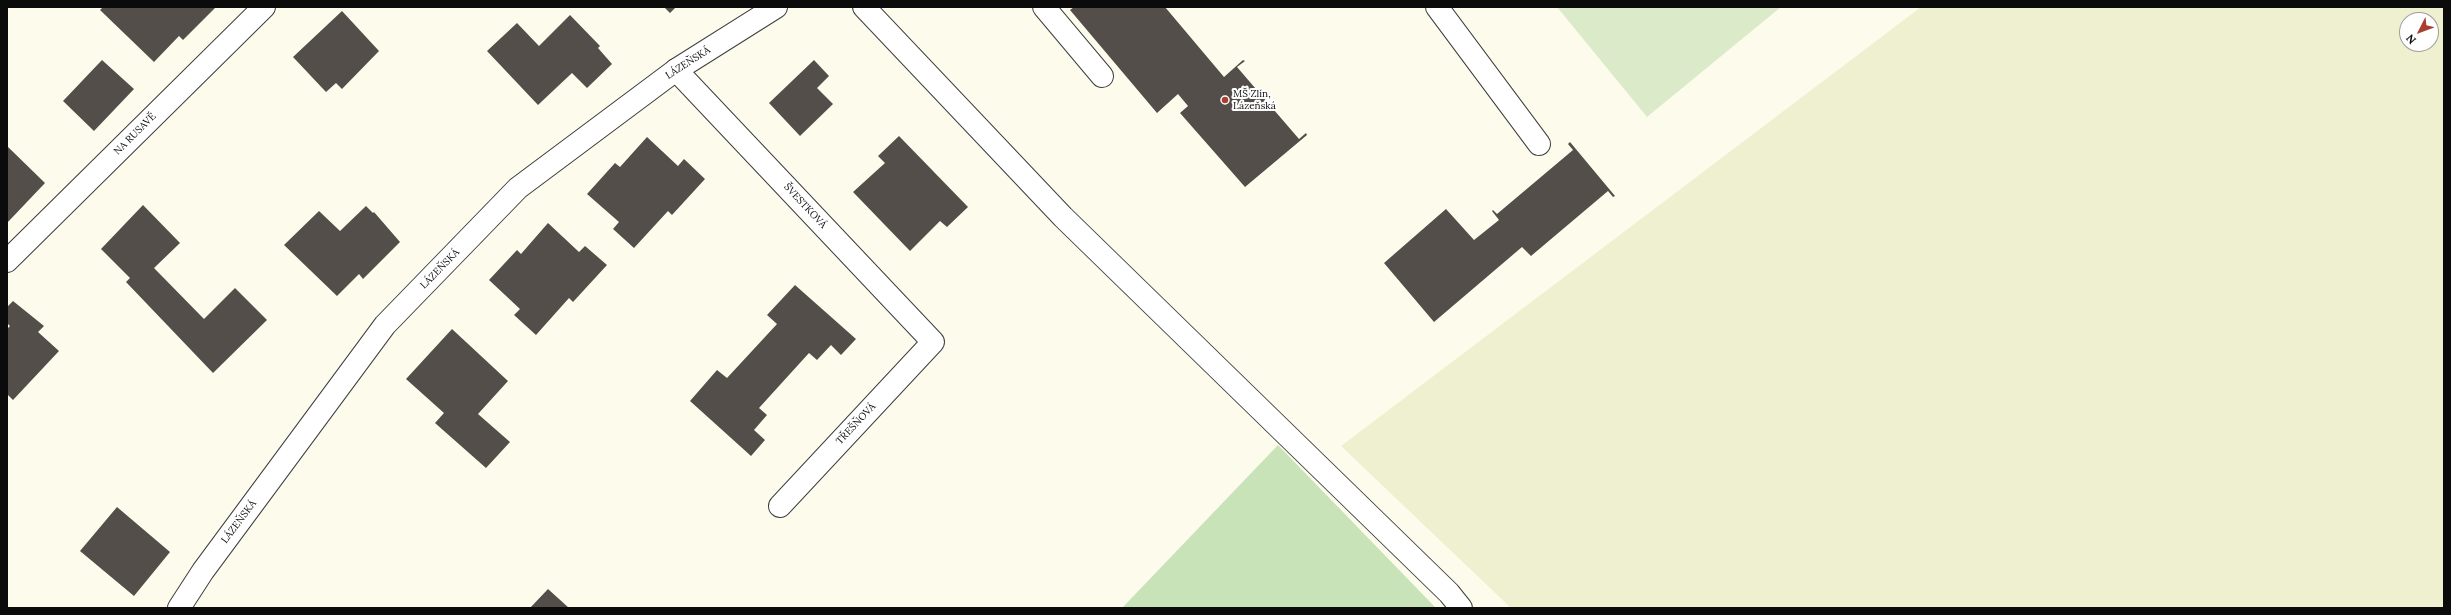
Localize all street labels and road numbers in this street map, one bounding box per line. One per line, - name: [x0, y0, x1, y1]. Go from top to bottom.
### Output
- street label: LÁZEŇSKÁ: [663, 44, 713, 82]
- street label: NA RUSAVĚ: [111, 110, 159, 158]
- street label: ŠVESTKOVÁ: [781, 181, 829, 231]
- street label: LÁZEŇSKÁ: [418, 246, 462, 292]
- street label: TŘEŠŇOVÁ: [834, 401, 878, 447]
- street label: LÁZEŇSKÁ: [219, 498, 259, 546]

